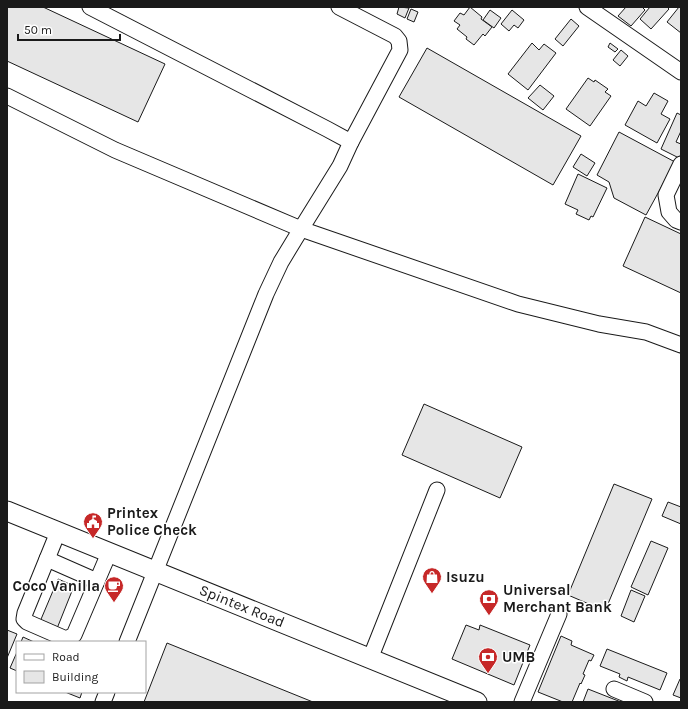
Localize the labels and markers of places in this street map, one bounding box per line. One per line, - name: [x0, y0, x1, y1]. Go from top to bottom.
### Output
- place label: Printex Police Check: [107, 504, 197, 539]
- public building icon: Printex Police Check: [82, 511, 104, 539]
- shop icon: Isuzu: [421, 566, 443, 594]
- place label: Isuzu: [446, 568, 485, 586]
- cafe icon: Coco Vanilla: [103, 575, 125, 603]
- place label: Coco Vanilla: [12, 577, 100, 595]
- place label: Universal Merchant Bank: [503, 581, 612, 616]
- bank icon: Universal Merchant Bank: [478, 588, 500, 616]
- bank icon: UMB: [477, 646, 499, 674]
- place label: UMB: [502, 648, 535, 666]

